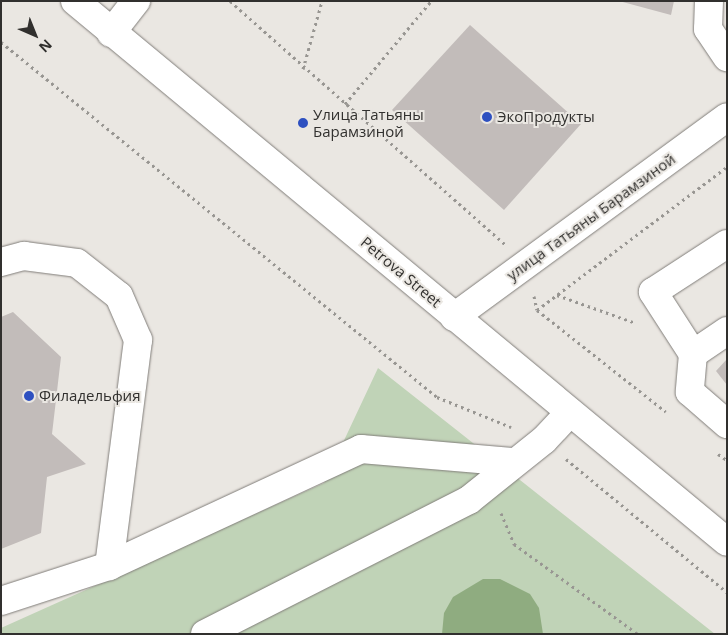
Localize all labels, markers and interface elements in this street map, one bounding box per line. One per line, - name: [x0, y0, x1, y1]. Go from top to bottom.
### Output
- north arrow: [10, 10, 60, 60]
- text: N: [35, 35, 56, 57]
- place label: Улица Татьяны Барамзиной: [313, 105, 424, 140]
- place label: ЭкоПродукты: [497, 108, 595, 126]
- marker: ЭкоПродукты: [481, 111, 493, 123]
- marker: Улица Татьяны Барамзиной: [297, 117, 309, 129]
- street label: улица Татьяны Барамзиной: [503, 150, 679, 284]
- street label: Petrova Street: [357, 233, 445, 311]
- place label: Филадельфия: [39, 387, 140, 405]
- marker: Филадельфия: [23, 390, 35, 402]

